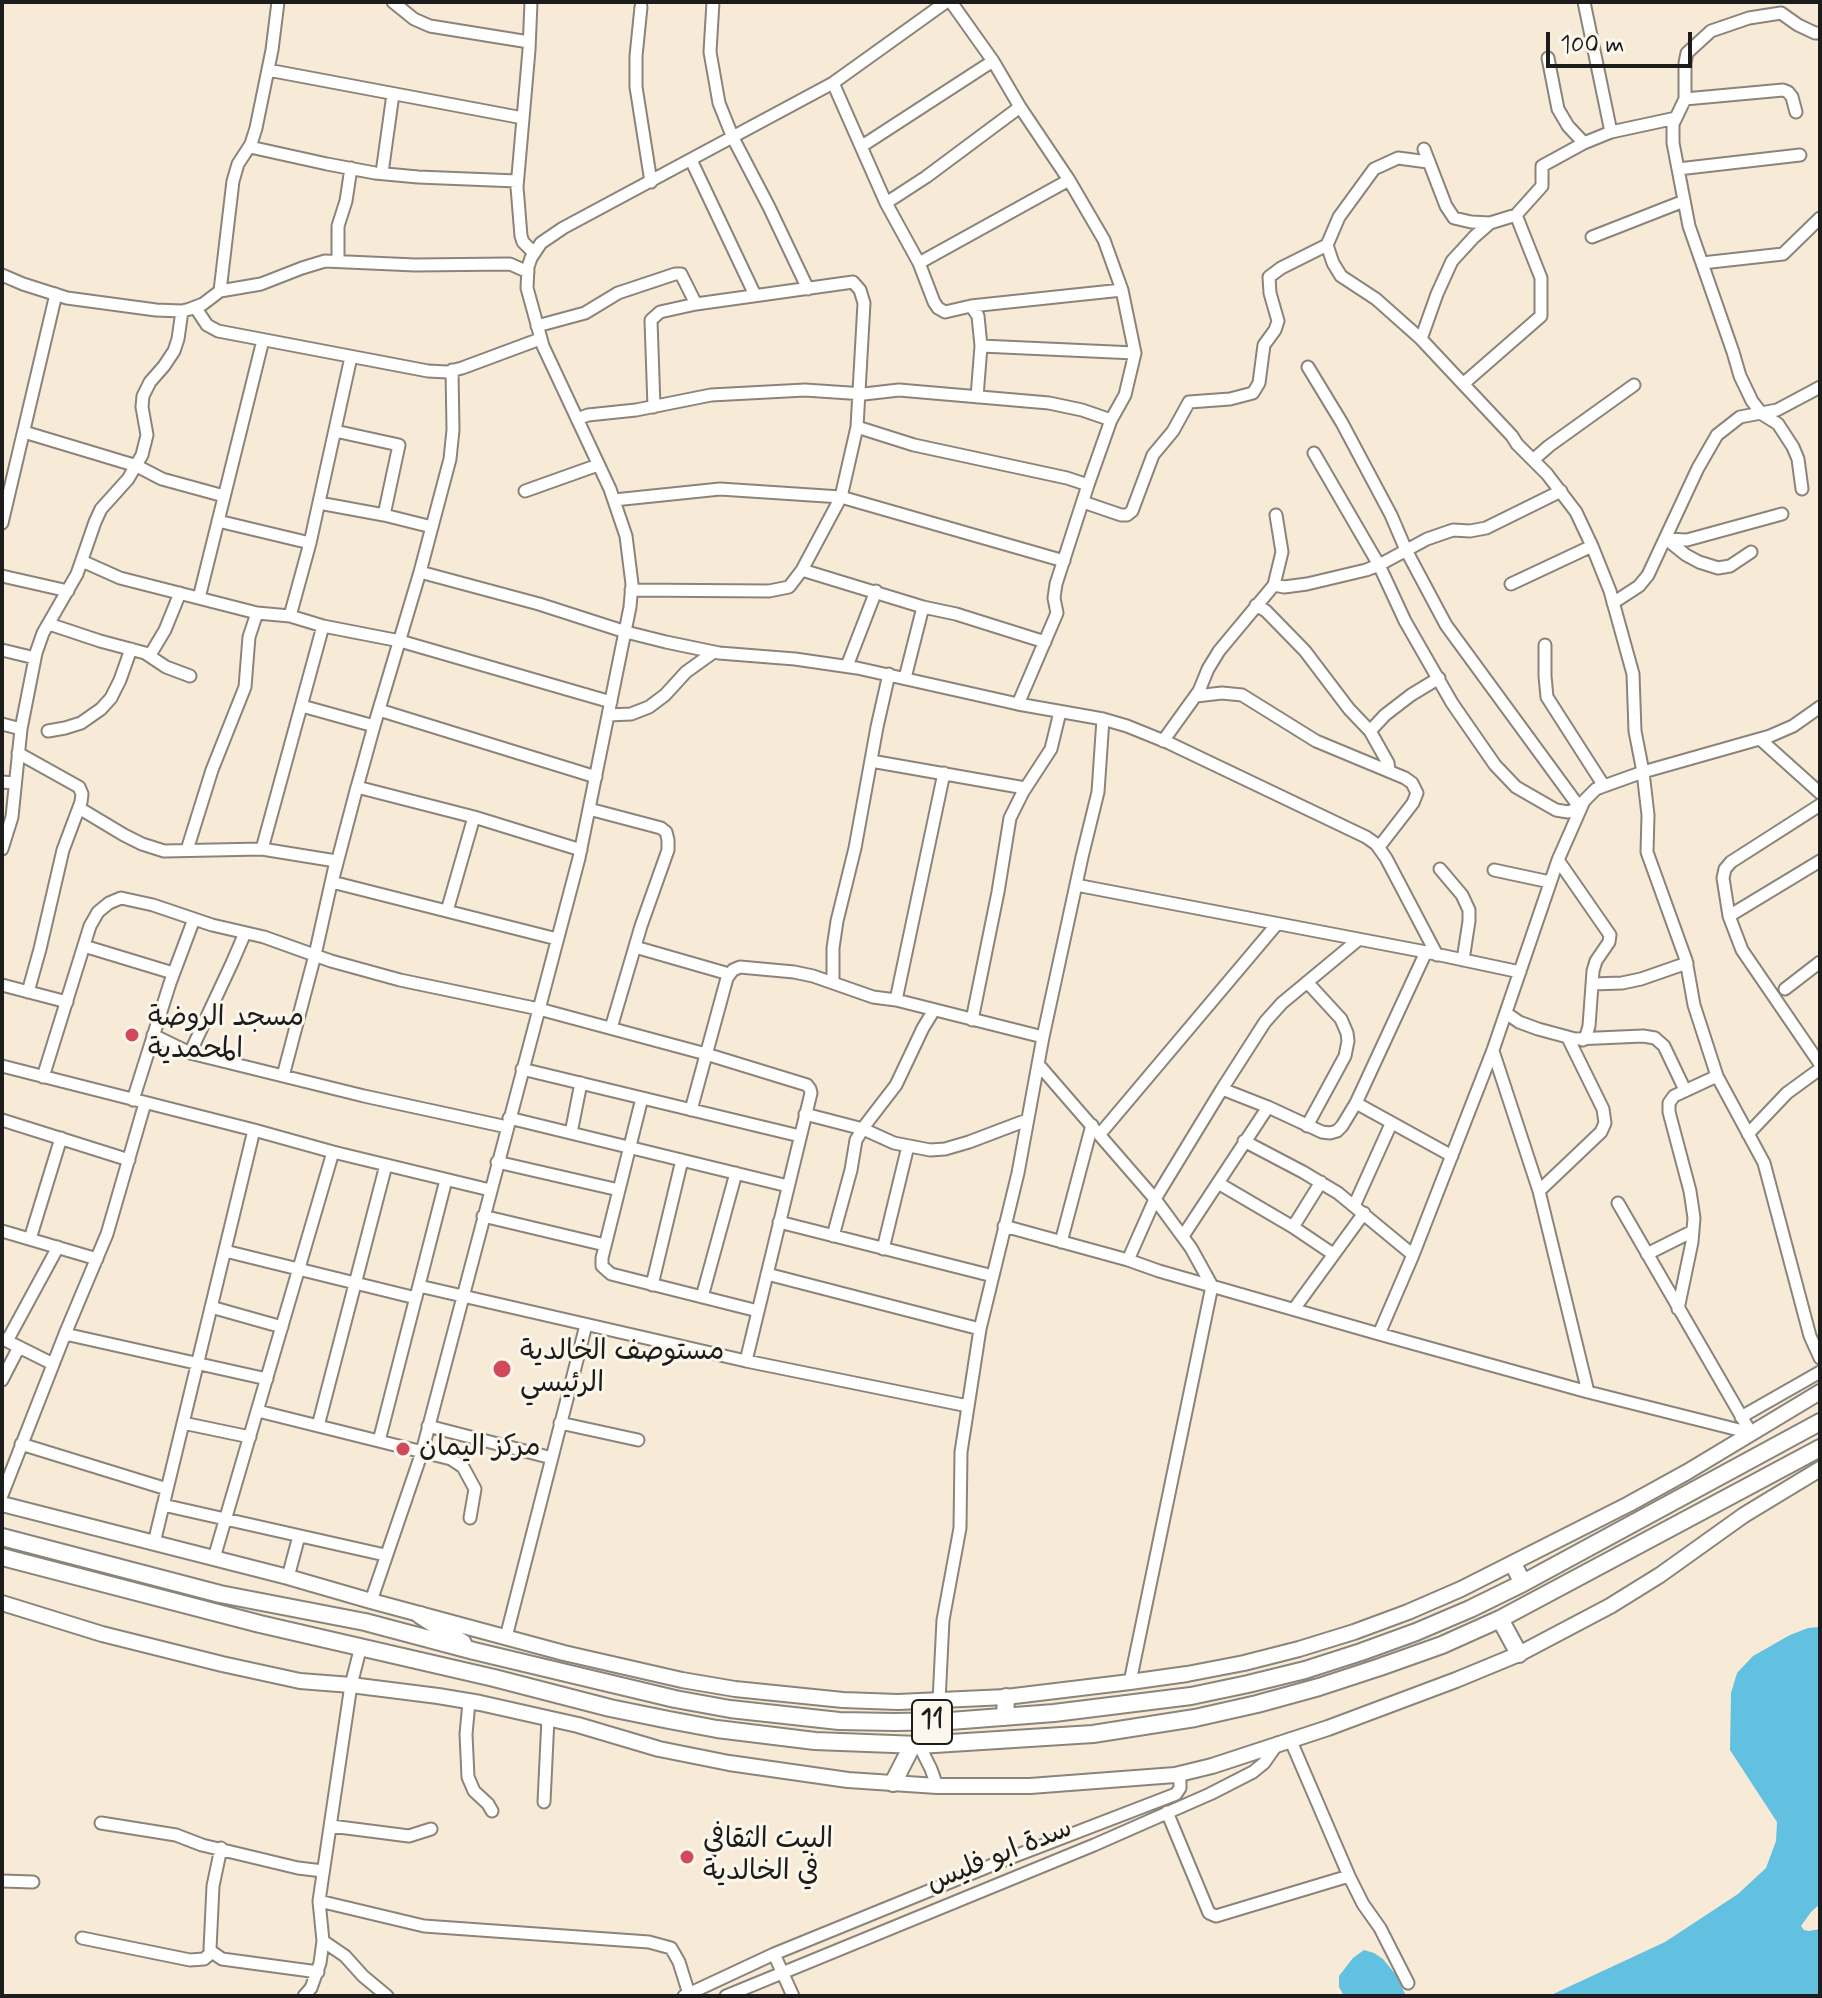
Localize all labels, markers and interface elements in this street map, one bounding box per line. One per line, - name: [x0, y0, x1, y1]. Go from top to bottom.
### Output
- scale bar: [1550, 16, 1696, 66]
- text: 100 m: [1560, 30, 1624, 61]
- place label: مسجد الروضة المحمدية: [148, 1002, 304, 1068]
- marker: مسجد الروضة المحمدية: [123, 1026, 141, 1044]
- place label: مستوصف الخالدية الرئيسي: [520, 1336, 724, 1402]
- marker: مستوصف الخالدية الرئيسي: [491, 1358, 513, 1380]
- place label: مركز اليمان: [419, 1432, 540, 1466]
- marker: مركز اليمان: [394, 1440, 412, 1458]
- road number: 11: [912, 1700, 952, 1744]
- street label: سدة ابو فليس: [922, 1813, 1078, 1901]
- place label: البيت الثقافي في الخالدية: [703, 1824, 833, 1890]
- marker: البيت الثقافي في الخالدية: [678, 1848, 696, 1866]

